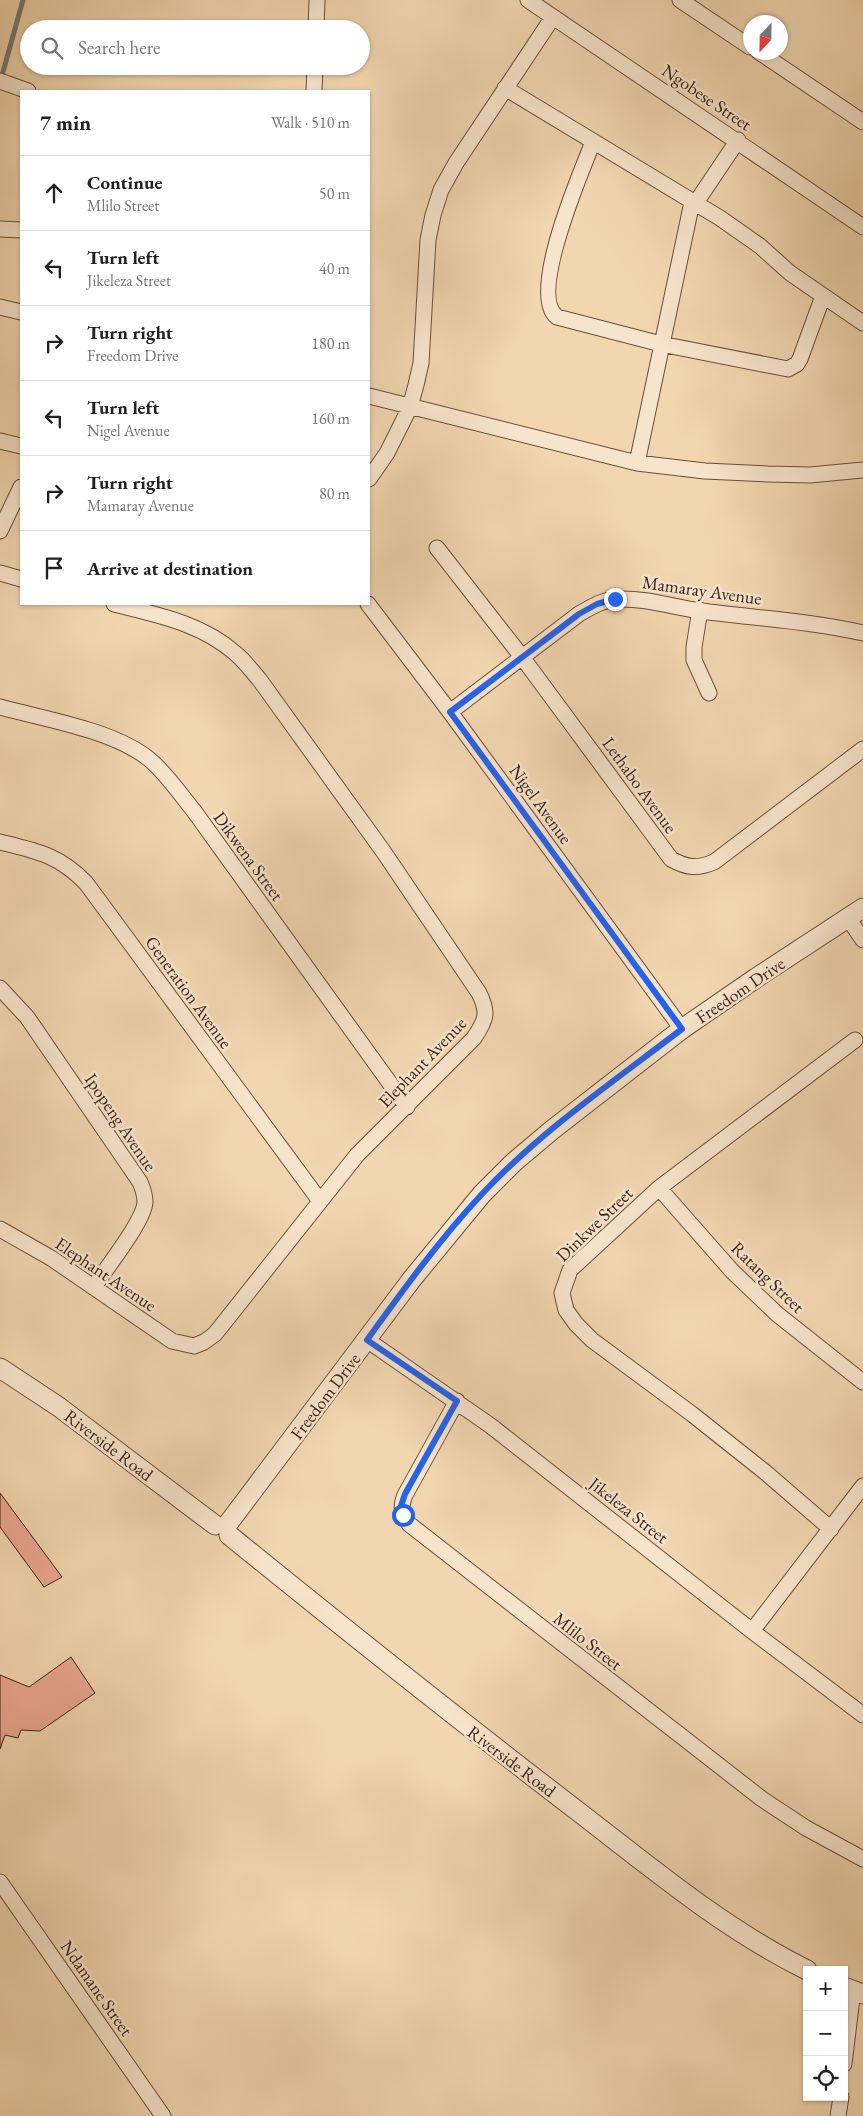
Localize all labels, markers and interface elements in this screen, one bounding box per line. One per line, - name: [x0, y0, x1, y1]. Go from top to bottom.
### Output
- north arrow: [743, 15, 788, 60]
- search box: [20, 20, 370, 75]
- icon: search: [38, 34, 66, 62]
- text: Search here: [78, 35, 160, 60]
- street label: Ngobese Street: [658, 59, 757, 136]
- text: 7 min: [40, 109, 91, 136]
- text: Walk · 510 m: [271, 112, 350, 133]
- text: Continue: [87, 170, 162, 195]
- icon: ahead: [40, 179, 68, 207]
- text: 50 m: [319, 183, 350, 204]
- text: Mlilo Street: [87, 195, 159, 216]
- text: Turn left: [87, 245, 159, 270]
- icon: left: [40, 254, 68, 282]
- text: 40 m: [319, 258, 350, 279]
- text: Jikeleza Street: [87, 270, 171, 291]
- text: Turn right: [87, 320, 173, 345]
- icon: right: [40, 329, 68, 357]
- text: 180 m: [311, 333, 350, 354]
- text: Freedom Drive: [87, 345, 179, 366]
- text: Turn left: [87, 395, 159, 420]
- icon: left: [40, 404, 68, 432]
- text: 160 m: [311, 408, 350, 429]
- text: Nigel Avenue: [87, 420, 170, 441]
- text: Turn right: [87, 470, 173, 495]
- icon: right: [40, 479, 68, 507]
- text: 80 m: [319, 483, 350, 504]
- text: Mamaray Avenue: [87, 495, 194, 516]
- icon: arrive: [40, 554, 68, 582]
- text: Arrive at destination: [87, 556, 253, 581]
- street label: Mamaray Avenue: [641, 570, 763, 610]
- route end: [604, 588, 627, 611]
- street label: Lethabo Avenue: [597, 732, 683, 838]
- street label: Nigel Avenue: [504, 760, 578, 848]
- street label: Dikwena Street: [209, 807, 289, 906]
- street label: Generation Avenue: [140, 931, 238, 1053]
- street label: Freedom Drive: [691, 952, 789, 1028]
- street label: Elephant Avenue: [373, 1012, 471, 1112]
- street label: Ipopeng Avenue: [80, 1069, 162, 1175]
- street label: Dinkwe Street: [551, 1181, 637, 1266]
- street label: Elephant Avenue: [51, 1232, 161, 1316]
- street label: Ratang Street: [726, 1236, 810, 1318]
- street label: Freedom Drive: [285, 1348, 365, 1444]
- street label: Riverside Road: [60, 1404, 159, 1486]
- street label: Jikeleza Street: [583, 1471, 674, 1548]
- route start: [392, 1504, 415, 1527]
- street label: Mlilo Street: [549, 1607, 627, 1675]
- street label: Riverside Road: [463, 1720, 562, 1802]
- street label: Ndamane Street: [56, 1936, 139, 2041]
- map controls: [803, 1966, 848, 2101]
- button: +: [803, 1966, 848, 2011]
- button: −: [803, 2011, 848, 2056]
- button: locate: [803, 2056, 848, 2101]

